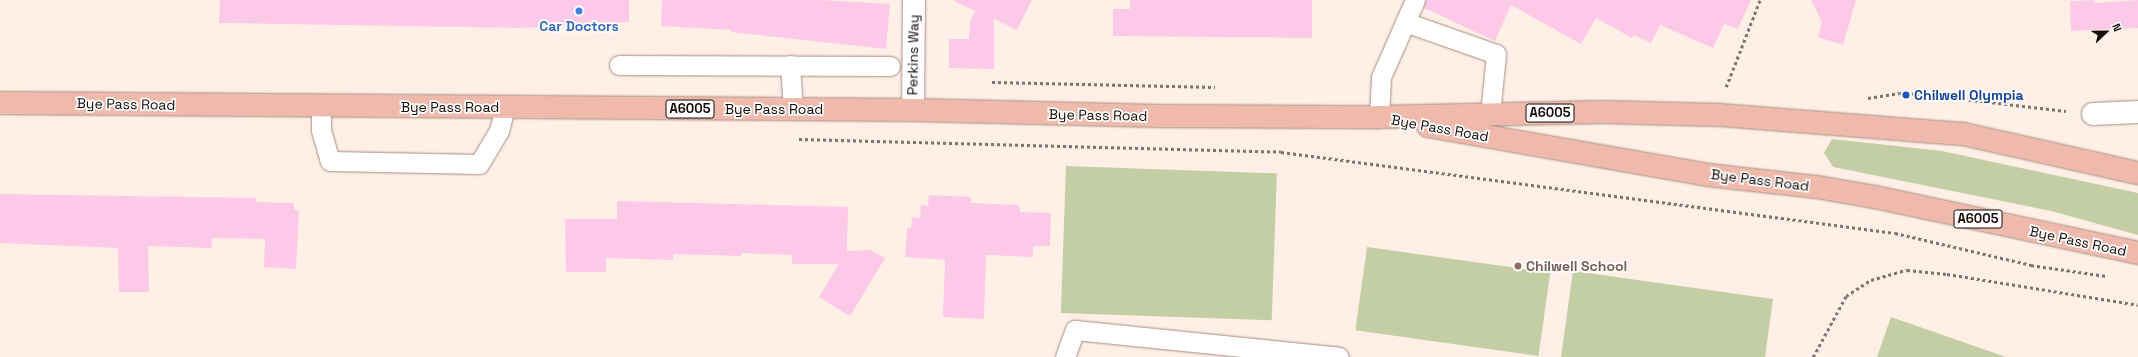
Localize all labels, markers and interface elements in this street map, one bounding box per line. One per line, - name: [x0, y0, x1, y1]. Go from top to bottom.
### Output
- marker: Car Doctors: [574, 6, 584, 16]
- north arrow: [2086, 12, 2126, 52]
- street label: Perkins Way: [904, 14, 922, 96]
- place label: Car Doctors: [539, 18, 619, 34]
- text: N: [2109, 21, 2125, 34]
- place label: Chilwell Olympia: [1914, 87, 2024, 103]
- marker: Chilwell Olympia: [1901, 90, 1911, 100]
- street label: Bye Pass Road: [77, 95, 175, 113]
- road number: A6005: [665, 98, 715, 120]
- street label: Bye Pass Road: [401, 99, 499, 115]
- street label: Bye Pass Road: [725, 101, 823, 117]
- road number: A6005: [1525, 102, 1575, 124]
- street label: Bye Pass Road: [1049, 106, 1147, 124]
- street label: Bye Pass Road: [1390, 111, 1490, 145]
- street label: Bye Pass Road: [1710, 166, 1810, 194]
- road number: A6005: [1953, 208, 2003, 230]
- street label: Bye Pass Road: [2028, 223, 2128, 259]
- place label: Chilwell School: [1526, 258, 1627, 274]
- marker: Chilwell School: [1513, 261, 1523, 271]

